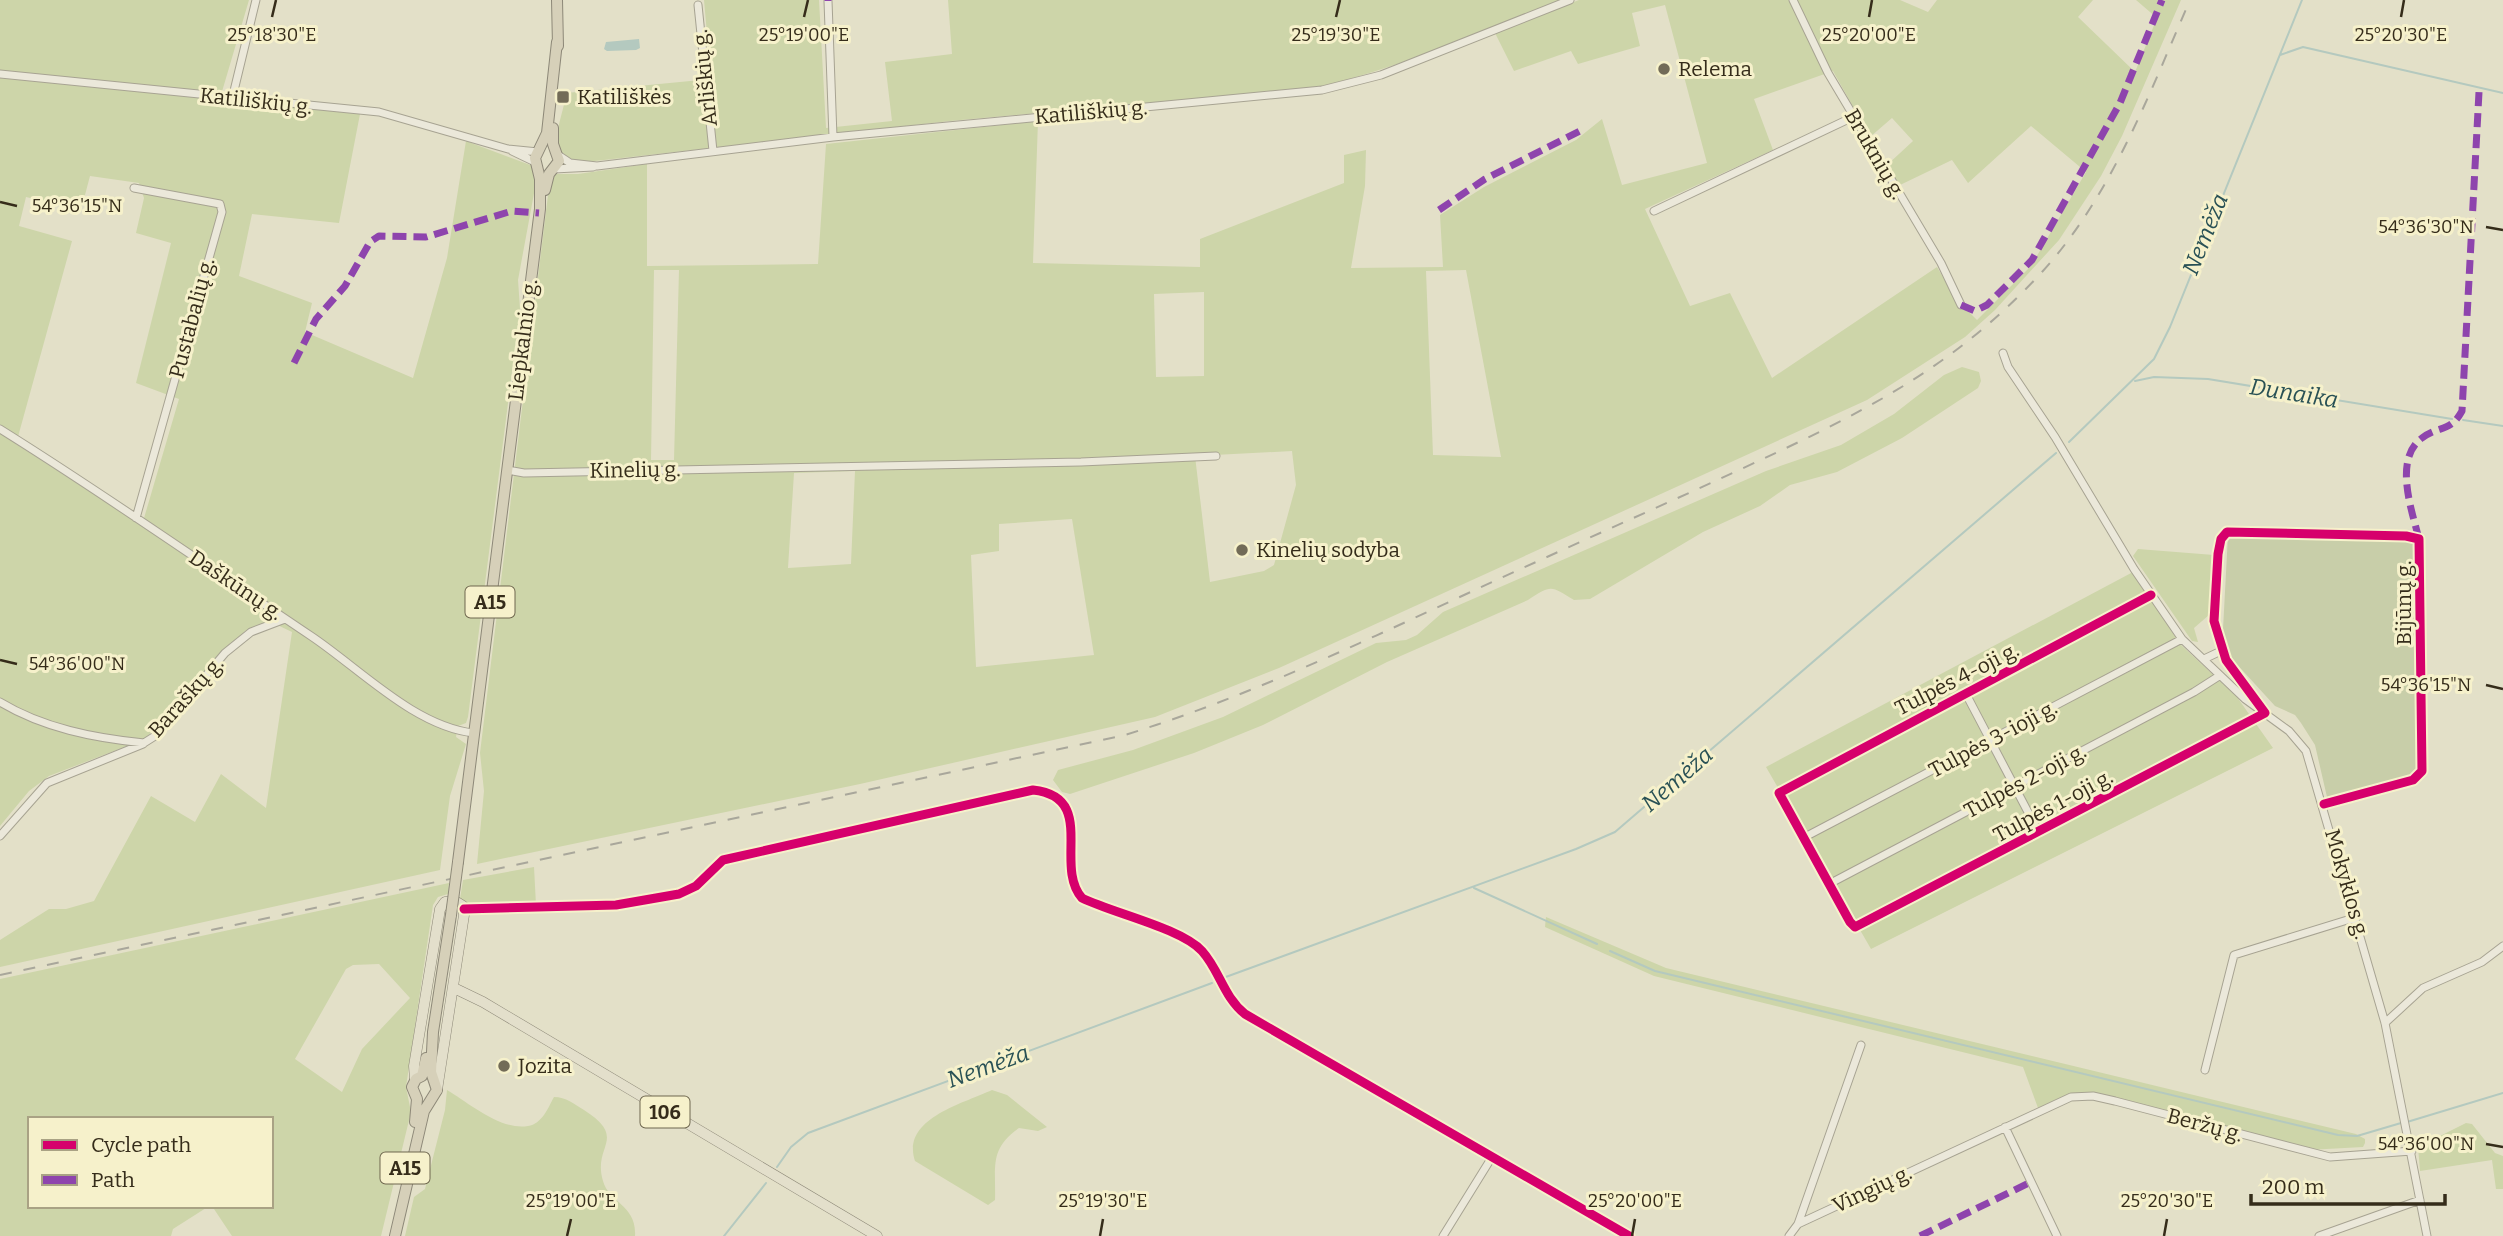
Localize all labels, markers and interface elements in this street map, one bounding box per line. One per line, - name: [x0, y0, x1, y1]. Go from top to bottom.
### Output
- text: 25°18'30"E: [228, 24, 316, 46]
- text: 25°19'00"E: [759, 24, 849, 46]
- text: 25°19'30"E: [1291, 24, 1381, 46]
- text: 25°20'00"E: [1822, 24, 1916, 46]
- text: 25°20'30"E: [2355, 24, 2447, 46]
- street label: Arliškių g.: [687, 28, 723, 128]
- place label: Relema: [1678, 56, 1752, 82]
- marker: Relema: [1656, 61, 1672, 77]
- street label: Katiliškių g.: [198, 82, 314, 120]
- place label: Katiliškės: [577, 84, 672, 110]
- marker: Katiliškės: [555, 89, 571, 105]
- street label: Katiliškių g.: [1034, 94, 1148, 130]
- street label: Bruknių g.: [1839, 104, 1911, 204]
- water label: Nemėža: [2176, 189, 2234, 279]
- text: 54°36'15"N: [32, 195, 122, 217]
- text: 54°36'30"N: [2378, 216, 2474, 238]
- street label: Pustabalių g.: [163, 255, 221, 381]
- street label: Liepkalnio g.: [503, 278, 543, 402]
- water label: Dunaika: [2248, 372, 2340, 414]
- street label: Kinelių g.: [589, 456, 681, 484]
- place label: Kinelių sodyba: [1256, 537, 1400, 563]
- marker: Kinelių sodyba: [1234, 542, 1250, 558]
- street label: Daškūnų g.: [184, 544, 288, 626]
- street label: Bijūnų g.: [2391, 561, 2417, 645]
- road number: A15: [466, 586, 514, 618]
- street label: Tulpės 4-oji g.: [1891, 637, 2023, 721]
- street label: Baraškų g.: [143, 651, 229, 743]
- text: 54°36'00"N: [29, 653, 125, 675]
- text: 54°36'15"N: [2381, 674, 2471, 696]
- street label: Tulpės 3-ioji g.: [1924, 694, 2062, 784]
- street label: Tulpės 2-oji g.: [1959, 738, 2091, 824]
- water label: Nemėža: [1636, 740, 1718, 818]
- street label: Tulpės 1-oji g.: [1989, 764, 2117, 848]
- street label: Mokyklos g.: [2319, 826, 2375, 942]
- water label: Nemėža: [943, 1038, 1033, 1094]
- place label: Jozita: [517, 1053, 572, 1079]
- marker: Jozita: [496, 1058, 512, 1074]
- road number: 106: [640, 1096, 690, 1128]
- street label: Beržų g.: [2164, 1102, 2246, 1148]
- legend: [28, 1117, 273, 1208]
- text: Cycle path: [91, 1132, 191, 1158]
- text: 54°36'00"N: [2378, 1133, 2474, 1155]
- road number: A15: [380, 1152, 430, 1184]
- street label: Vingių g.: [1828, 1159, 1916, 1219]
- scale bar: [2251, 1162, 2445, 1206]
- text: Path: [91, 1167, 135, 1193]
- text: 200 m: [2262, 1174, 2325, 1200]
- text: 25°19'00"E: [526, 1190, 616, 1212]
- text: 25°19'30"E: [1058, 1190, 1148, 1212]
- text: 25°20'00"E: [1588, 1190, 1682, 1212]
- text: 25°20'30"E: [2121, 1190, 2213, 1212]

